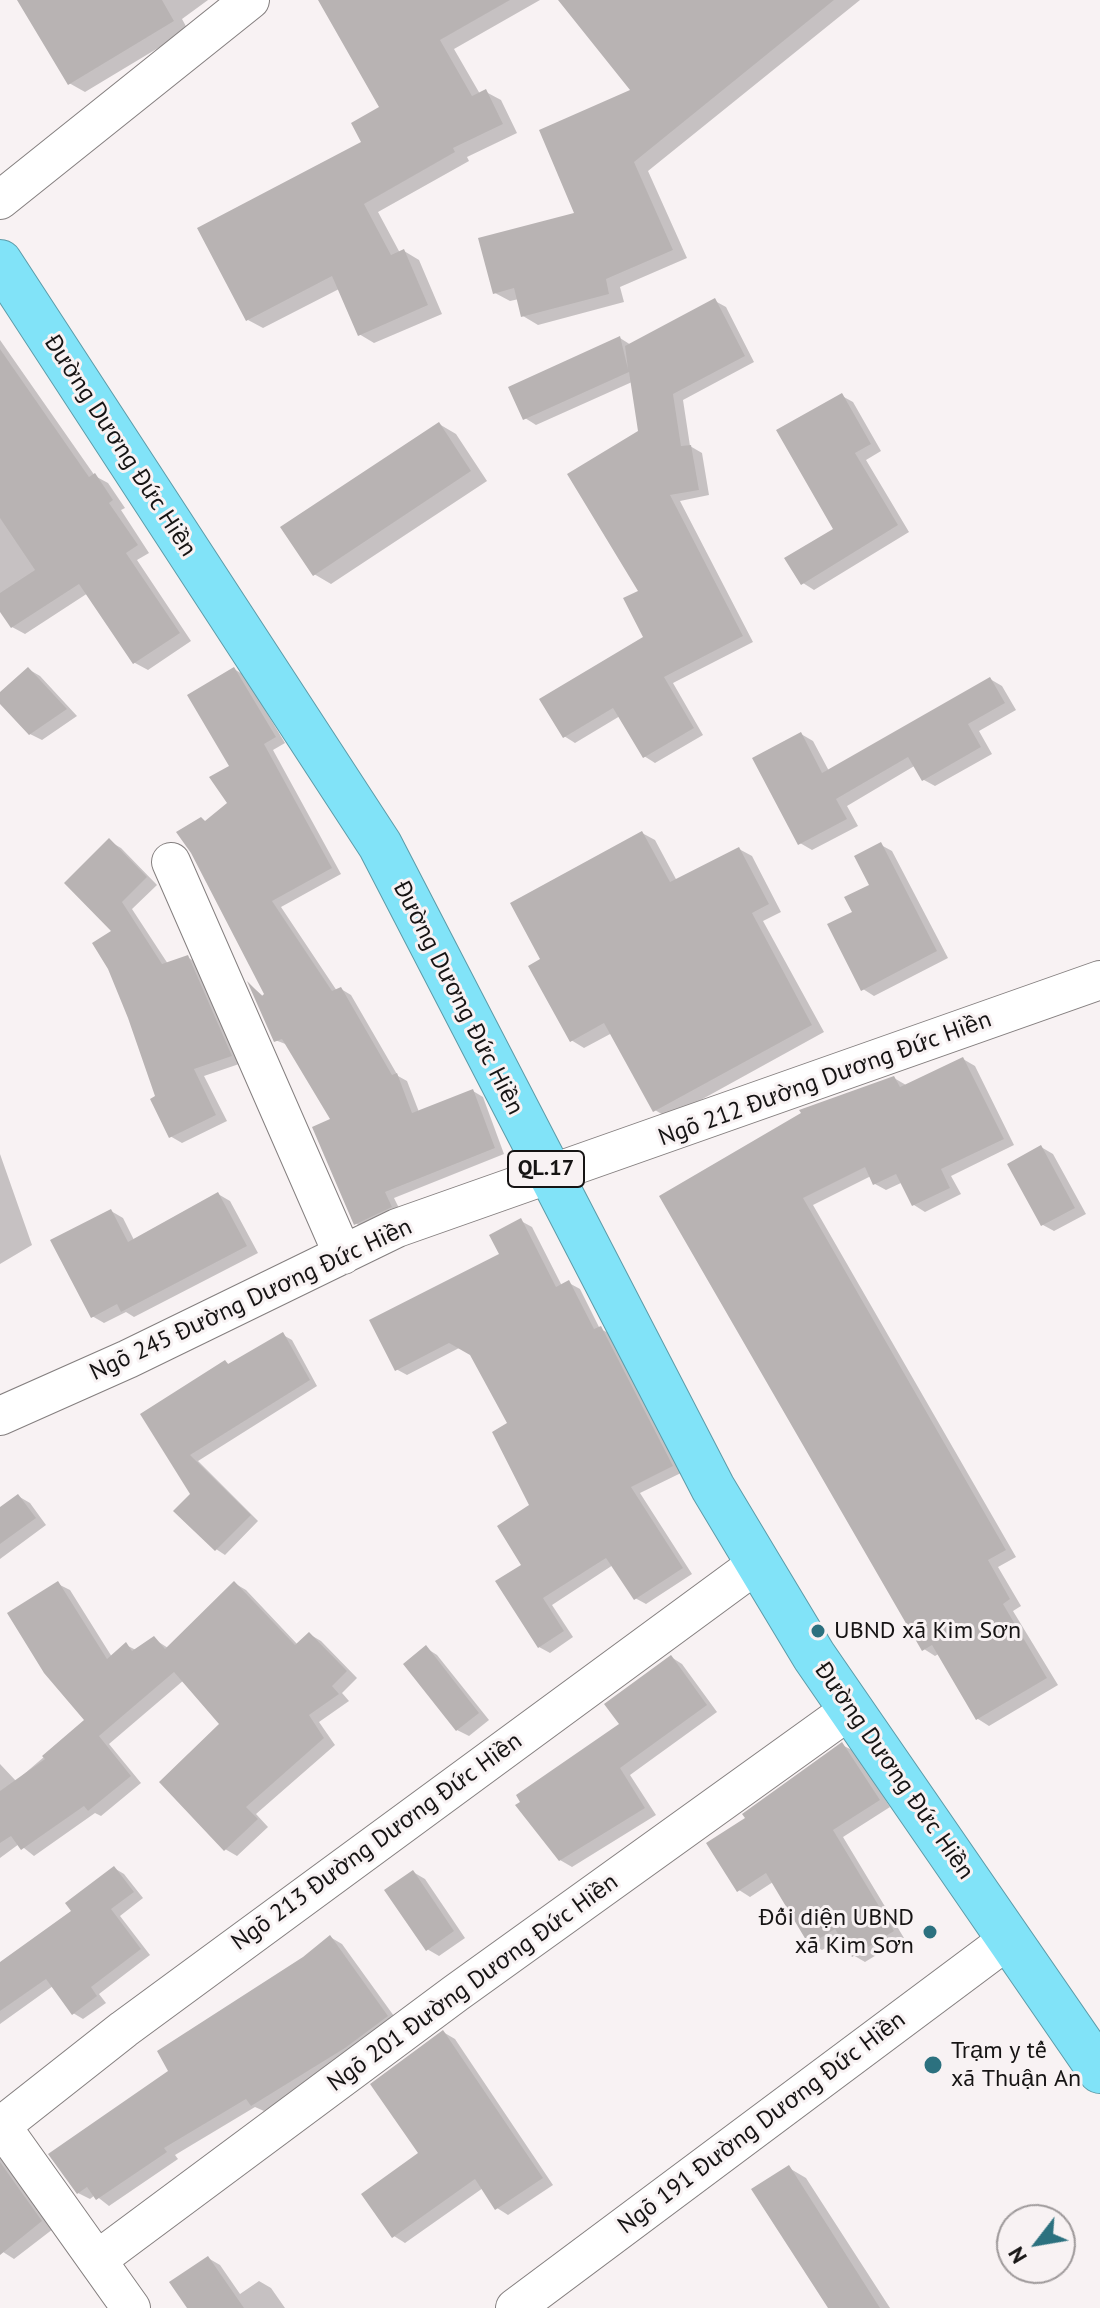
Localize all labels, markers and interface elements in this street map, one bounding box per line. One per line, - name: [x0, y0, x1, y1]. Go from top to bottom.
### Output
- street label: Đường Dương Đức Hiền: [38, 330, 202, 562]
- street label: Đường Dương Đức Hiền: [387, 876, 529, 1120]
- street label: Ngõ 212 Đường Dương Đức Hiền: [655, 1005, 995, 1153]
- road number: QL.17: [508, 1151, 584, 1187]
- street label: Ngõ 245 Đường Dương Đức Hiền: [85, 1213, 417, 1387]
- place label: UBND xã Kim Sơn: [834, 1617, 1021, 1645]
- marker: UBND xã Kim Sơn: [809, 1622, 827, 1640]
- street label: Đường Dương Đức Hiền: [808, 1657, 980, 1885]
- street label: Ngõ 213 Đường Dương Đức Hiền: [226, 1727, 528, 1957]
- street label: Ngõ 201 Đường Dương Đức Hiền: [322, 1868, 624, 2098]
- place label: Đối diện UBND xã Kim Sơn: [759, 1904, 914, 1960]
- marker: Đối diện UBND xã Kim Sơn: [921, 1923, 939, 1941]
- street label: Ngõ 191 Đường Dương Đức Hiền: [613, 2006, 911, 2240]
- place label: Trạm y tế xã Thuận An: [951, 2037, 1081, 2093]
- marker: Trạm y tế xã Thuận An: [922, 2054, 944, 2076]
- north arrow: [996, 2204, 1076, 2284]
- text: N: [1001, 2242, 1033, 2269]

